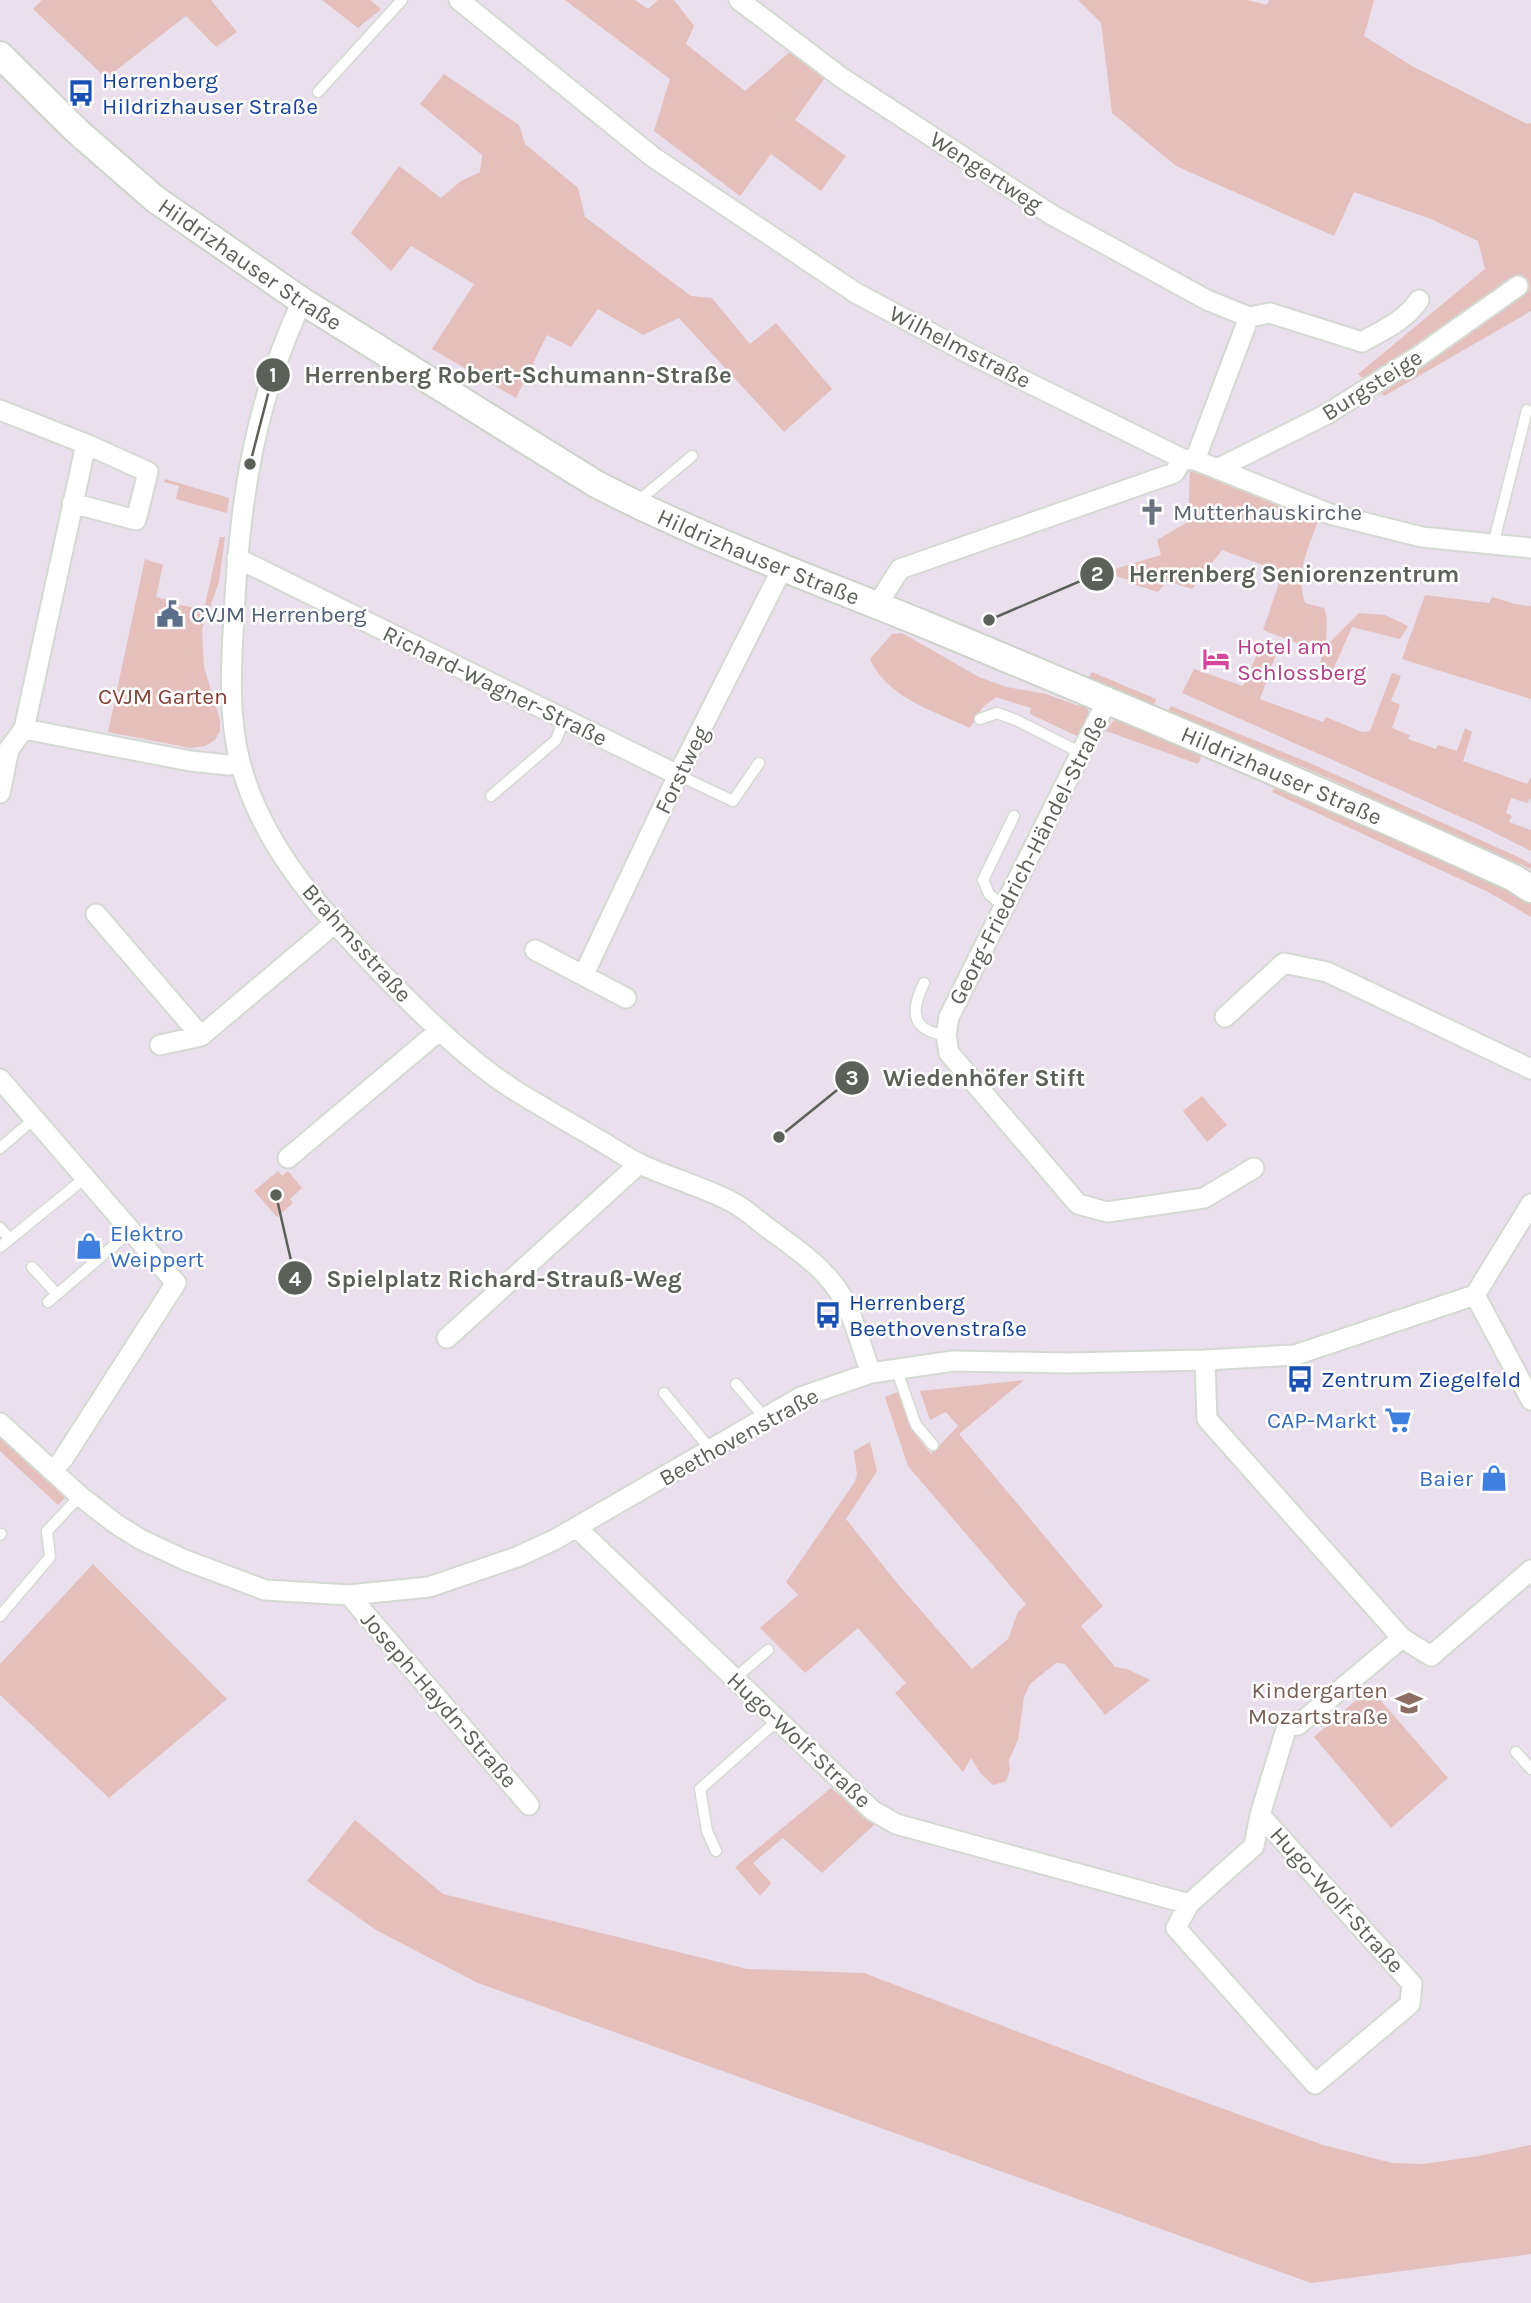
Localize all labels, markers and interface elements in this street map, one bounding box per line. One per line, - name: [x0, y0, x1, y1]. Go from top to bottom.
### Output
- place label: Herrenberg Hildrizhauser Straße: [102, 67, 318, 120]
- bus stop icon: Herrenberg Hildrizhauser Straße: [66, 78, 96, 108]
- street label: Wengertweg: [925, 126, 1047, 218]
- street label: Hildrizhauser Straße: [153, 192, 347, 336]
- street label: Wilhelmstraße: [885, 300, 1035, 394]
- street label: Burgsteige: [1317, 344, 1427, 426]
- callout: Herrenberg Robert-Schumann-Straße: [255, 352, 745, 397]
- text: Herrenberg Robert-Schumann-Straße: [304, 361, 732, 389]
- text: 1: [269, 363, 277, 387]
- church icon: Mutterhauskirche: [1137, 497, 1167, 527]
- place label: Mutterhauskirche: [1173, 499, 1362, 526]
- street label: Hildrizhauser Straße: [653, 502, 864, 610]
- callout: Herrenberg Seniorenzentrum: [1080, 551, 1473, 596]
- text: Herrenberg Seniorenzentrum: [1129, 560, 1459, 588]
- text: 2: [1091, 562, 1103, 586]
- public building icon: CVJM Herrenberg: [155, 599, 185, 629]
- place label: CVJM Herrenberg: [191, 601, 367, 628]
- street label: Richard-Wagner-Straße: [378, 620, 612, 752]
- place label: Hotel am Schlossberg: [1237, 633, 1366, 686]
- hotel icon: Hotel am Schlossberg: [1201, 644, 1231, 674]
- park label: CVJM Garten: [98, 683, 228, 710]
- street label: Georg-Friedrich-Händel-Straße: [943, 711, 1113, 1009]
- street label: Hildrizhauser Straße: [1177, 720, 1386, 830]
- street label: Forstweg: [649, 722, 715, 818]
- street label: Brahmsstraße: [297, 878, 417, 1008]
- callout: Wiedenhöfer Stift: [834, 1055, 1100, 1100]
- text: Wiedenhöfer Stift: [883, 1064, 1085, 1092]
- text: 3: [845, 1066, 859, 1090]
- place label: Elektro Weippert: [110, 1220, 205, 1273]
- shop icon: Elektro Weippert: [74, 1231, 104, 1261]
- callout: Spielplatz Richard-Strauß-Weg: [277, 1256, 696, 1301]
- text: Spielplatz Richard-Strauß-Weg: [326, 1265, 682, 1293]
- text: 4: [289, 1267, 302, 1291]
- place label: Herrenberg Beethovenstraße: [849, 1289, 1027, 1342]
- bus stop icon: Herrenberg Beethovenstraße: [813, 1300, 843, 1330]
- bus stop icon: Zentrum Ziegelfeld: [1285, 1364, 1315, 1394]
- place label: Zentrum Ziegelfeld: [1321, 1366, 1521, 1393]
- street label: Beethovenstraße: [655, 1382, 823, 1492]
- supermarket icon: CAP-Markt: [1383, 1405, 1413, 1435]
- place label: CAP-Markt: [1267, 1407, 1377, 1434]
- shop icon: Baier: [1479, 1463, 1509, 1493]
- place label: Baier: [1419, 1465, 1474, 1492]
- street label: Joseph-Haydn-Straße: [355, 1606, 523, 1794]
- street label: Hugo-Wolf-Straße: [721, 1666, 877, 1814]
- place label: Kindergarten Mozartstraße: [1248, 1677, 1388, 1730]
- school or university icon: Kindergarten Mozartstraße: [1394, 1688, 1424, 1718]
- street label: Hugo-Wolf-Straße: [1264, 1821, 1410, 1979]

